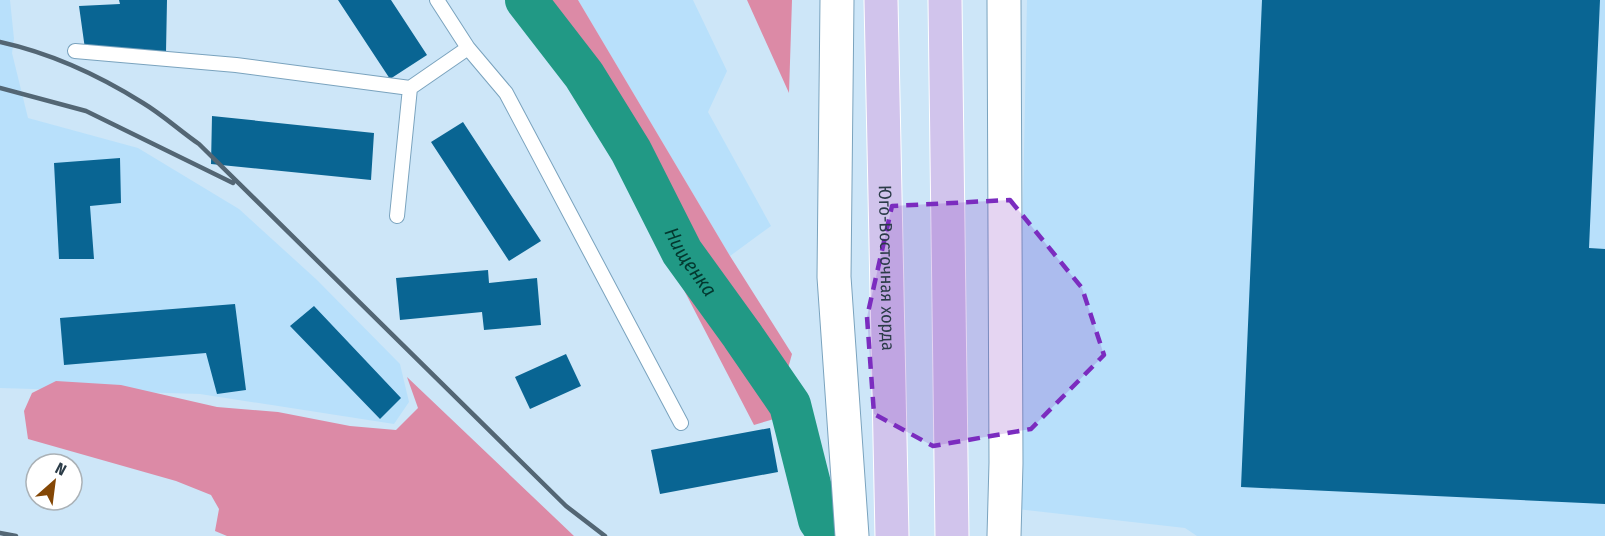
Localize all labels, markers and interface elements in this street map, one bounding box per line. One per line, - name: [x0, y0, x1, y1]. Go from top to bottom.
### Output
- street label: Юго-Восточная хорда: [874, 185, 899, 351]
- water label: Нищенка: [659, 223, 722, 301]
- north arrow: [24, 452, 84, 512]
- text: N: [52, 459, 70, 480]

